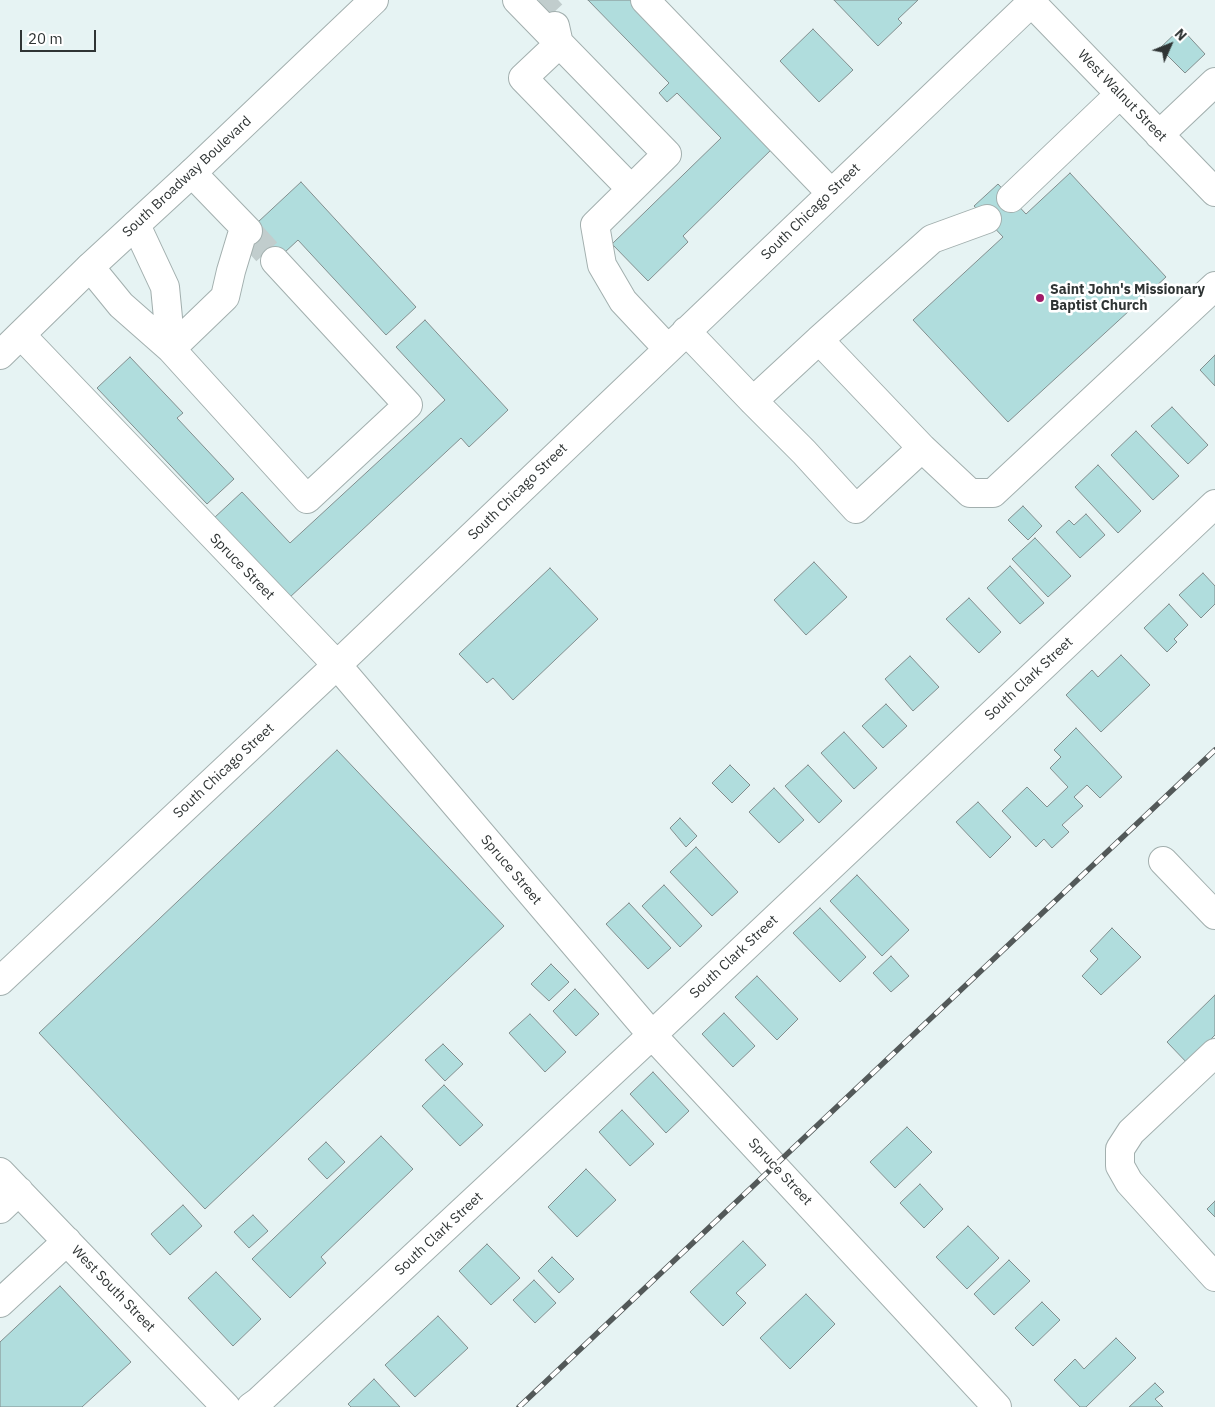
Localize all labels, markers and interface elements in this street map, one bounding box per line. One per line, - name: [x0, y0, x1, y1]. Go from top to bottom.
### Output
- scale bar: [22, 20, 99, 52]
- north arrow: [1145, 20, 1195, 70]
- text: N: [1171, 25, 1191, 44]
- text: 20 m: [28, 29, 63, 48]
- street label: West Walnut Street: [1074, 47, 1170, 145]
- street label: South Broadway Boulevard: [119, 113, 255, 241]
- street label: South Chicago Street: [758, 160, 864, 264]
- place label: Saint John's Missionary Baptist Church: [1050, 282, 1205, 314]
- marker: Saint John's Missionary Baptist Church: [1034, 292, 1046, 304]
- street label: South Chicago Street: [465, 440, 571, 544]
- street label: Spruce Street: [206, 530, 278, 604]
- street label: South Clark Street: [981, 634, 1077, 724]
- street label: South Chicago Street: [170, 720, 278, 822]
- street label: Spruce Street: [477, 832, 545, 908]
- street label: South Clark Street: [686, 912, 782, 1002]
- street label: Spruce Street: [745, 1135, 815, 1209]
- street label: South Clark Street: [391, 1189, 487, 1279]
- street label: West South Street: [68, 1242, 158, 1336]

